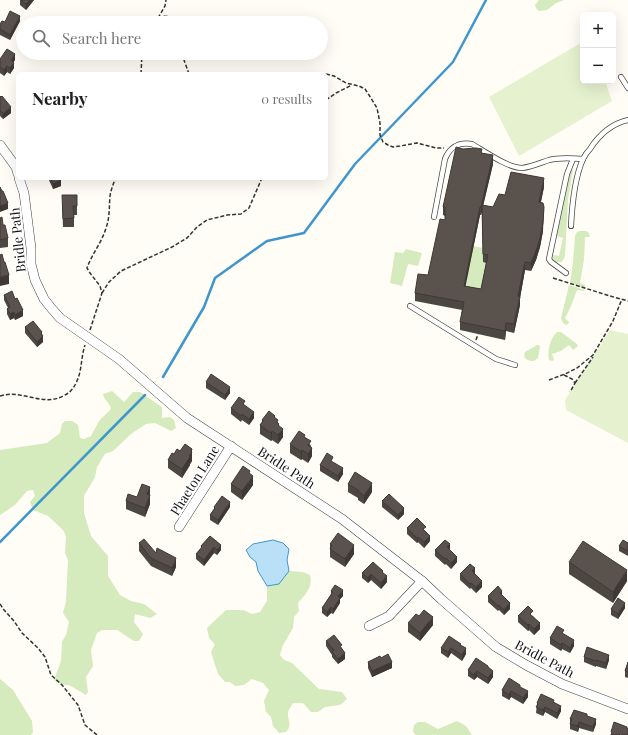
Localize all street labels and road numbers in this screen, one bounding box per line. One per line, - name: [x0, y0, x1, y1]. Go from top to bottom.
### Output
- street label: Bridle Path: [5, 207, 29, 273]
- street label: Phaeton Lane: [166, 441, 222, 518]
- street label: Bridle Path: [255, 442, 319, 492]
- street label: Bridle Path: [512, 635, 578, 681]

